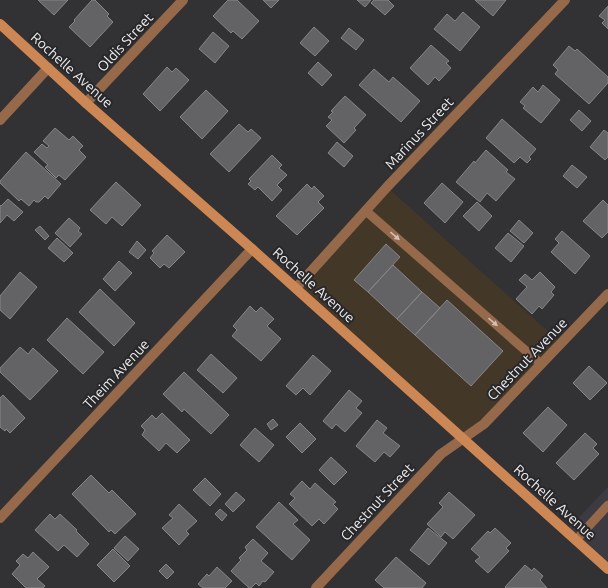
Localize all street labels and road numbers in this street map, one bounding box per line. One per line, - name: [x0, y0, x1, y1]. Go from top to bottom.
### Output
- street label: Oldis Street: [94, 9, 157, 75]
- street label: Rochelle Avenue: [28, 29, 116, 111]
- street label: Marinus Street: [382, 93, 457, 172]
- street label: Rochelle Avenue: [270, 244, 358, 326]
- street label: Chestnut Avenue: [484, 315, 570, 403]
- street label: Theim Avenue: [80, 336, 152, 412]
- street label: Chestnut Street: [337, 460, 417, 544]
- street label: Rochelle Avenue: [511, 461, 599, 543]

